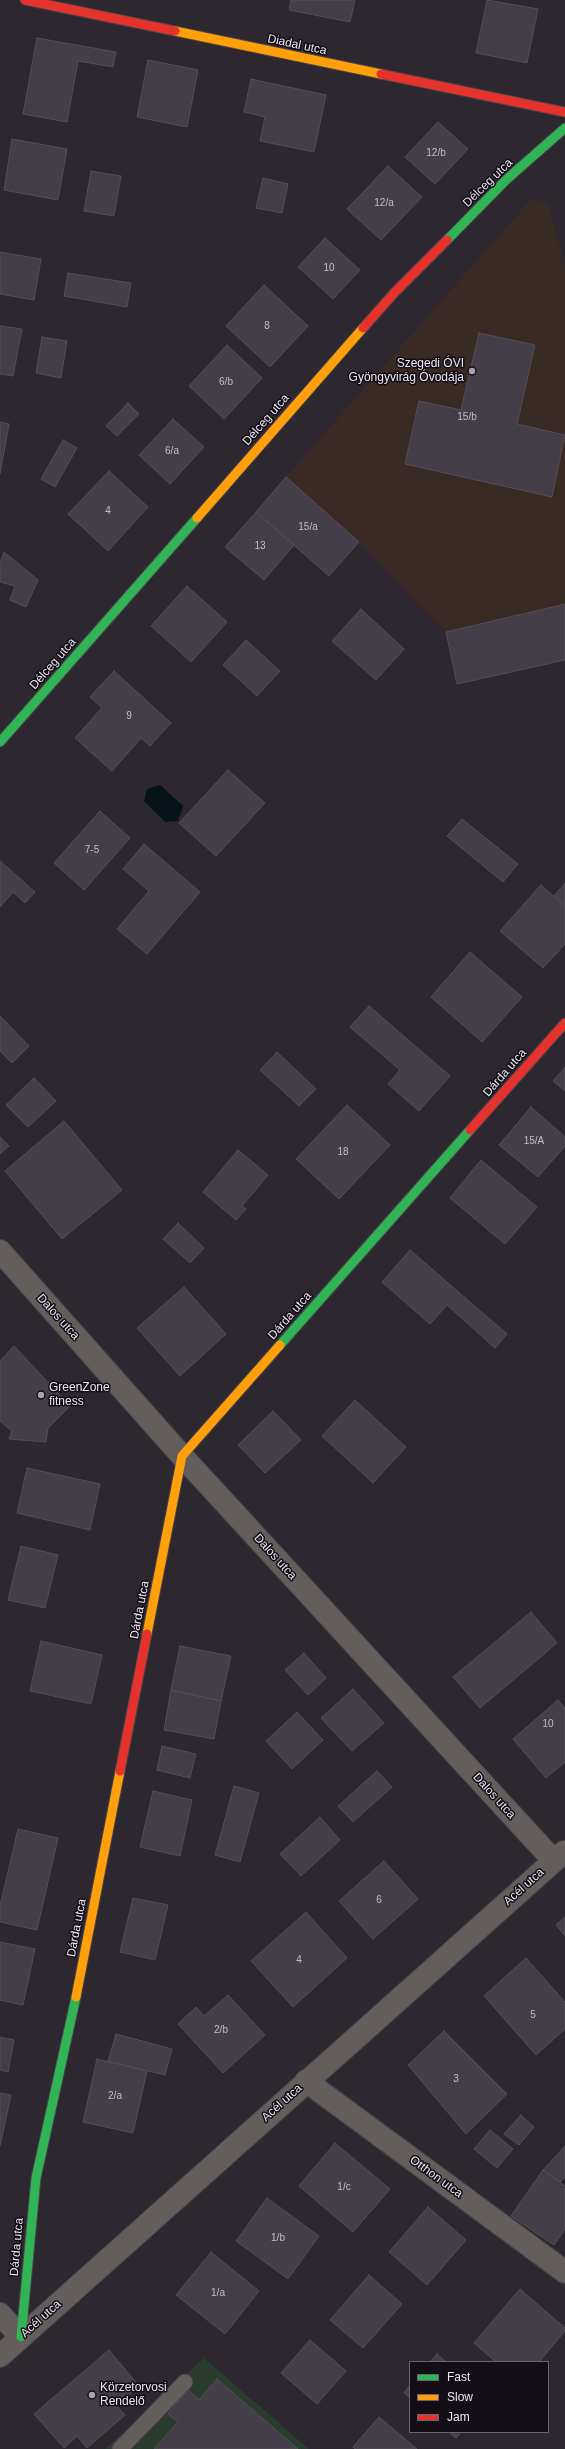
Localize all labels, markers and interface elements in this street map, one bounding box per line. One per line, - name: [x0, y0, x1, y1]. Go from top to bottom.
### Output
- street label: Diadal utca: [266, 32, 328, 58]
- house number: 12/b: [426, 147, 446, 159]
- street label: Délceg utca: [460, 156, 516, 210]
- house number: 12/a: [374, 197, 394, 209]
- house number: 10: [323, 262, 335, 274]
- house number: 8: [264, 320, 270, 332]
- place label: Szegedi ÓVI Gyöngyvirág Óvodája: [349, 357, 464, 385]
- marker: Szegedi ÓVI Gyöngyvirág Óvodája: [467, 366, 477, 376]
- house number: 6/b: [219, 376, 233, 388]
- street label: Délceg utca: [240, 391, 292, 449]
- house number: 15/b: [457, 411, 477, 423]
- house number: 6/a: [165, 445, 179, 457]
- house number: 4: [105, 505, 111, 517]
- house number: 15/a: [298, 521, 318, 533]
- house number: 13: [254, 540, 266, 552]
- street label: Délceg utca: [27, 635, 79, 693]
- house number: 9: [126, 710, 132, 722]
- house number: 7-5: [85, 844, 99, 856]
- street label: Dárda utca: [480, 1046, 530, 1100]
- house number: 15/A: [524, 1135, 544, 1147]
- house number: 18: [337, 1146, 349, 1158]
- street label: Dárda utca: [265, 1289, 315, 1343]
- street label: Dalos utca: [34, 1291, 82, 1343]
- place label: GreenZone fitness: [49, 1381, 110, 1409]
- marker: GreenZone fitness: [36, 1390, 46, 1400]
- street label: Dalos utca: [251, 1531, 299, 1583]
- street label: Dárda utca: [127, 1580, 153, 1640]
- house number: 10: [542, 1718, 554, 1730]
- street label: Dalos utca: [470, 1770, 518, 1822]
- street label: Acél utca: [501, 1865, 547, 1909]
- house number: 6: [376, 1894, 382, 1906]
- street label: Dárda utca: [64, 1898, 90, 1958]
- house number: 4: [296, 1954, 302, 1966]
- house number: 5: [530, 2009, 536, 2021]
- house number: 2/b: [214, 2024, 228, 2036]
- house number: 3: [453, 2073, 459, 2085]
- street label: Acél utca: [259, 2081, 305, 2125]
- house number: 2/a: [108, 2090, 122, 2102]
- street label: Otthon utca: [407, 2153, 465, 2201]
- house number: 1/c: [337, 2181, 351, 2193]
- street label: Dárda utca: [7, 2217, 27, 2277]
- house number: 1/b: [271, 2232, 285, 2244]
- house number: 1/a: [211, 2287, 225, 2299]
- street label: Acél utca: [18, 2297, 64, 2341]
- legend: [409, 2361, 549, 2433]
- text: Fast: [447, 2370, 470, 2384]
- place label: Körzetorvosi Rendelő: [100, 2381, 167, 2409]
- marker: Körzetorvosi Rendelő: [87, 2390, 97, 2400]
- text: Slow: [447, 2390, 473, 2404]
- text: Jam: [447, 2410, 470, 2424]

